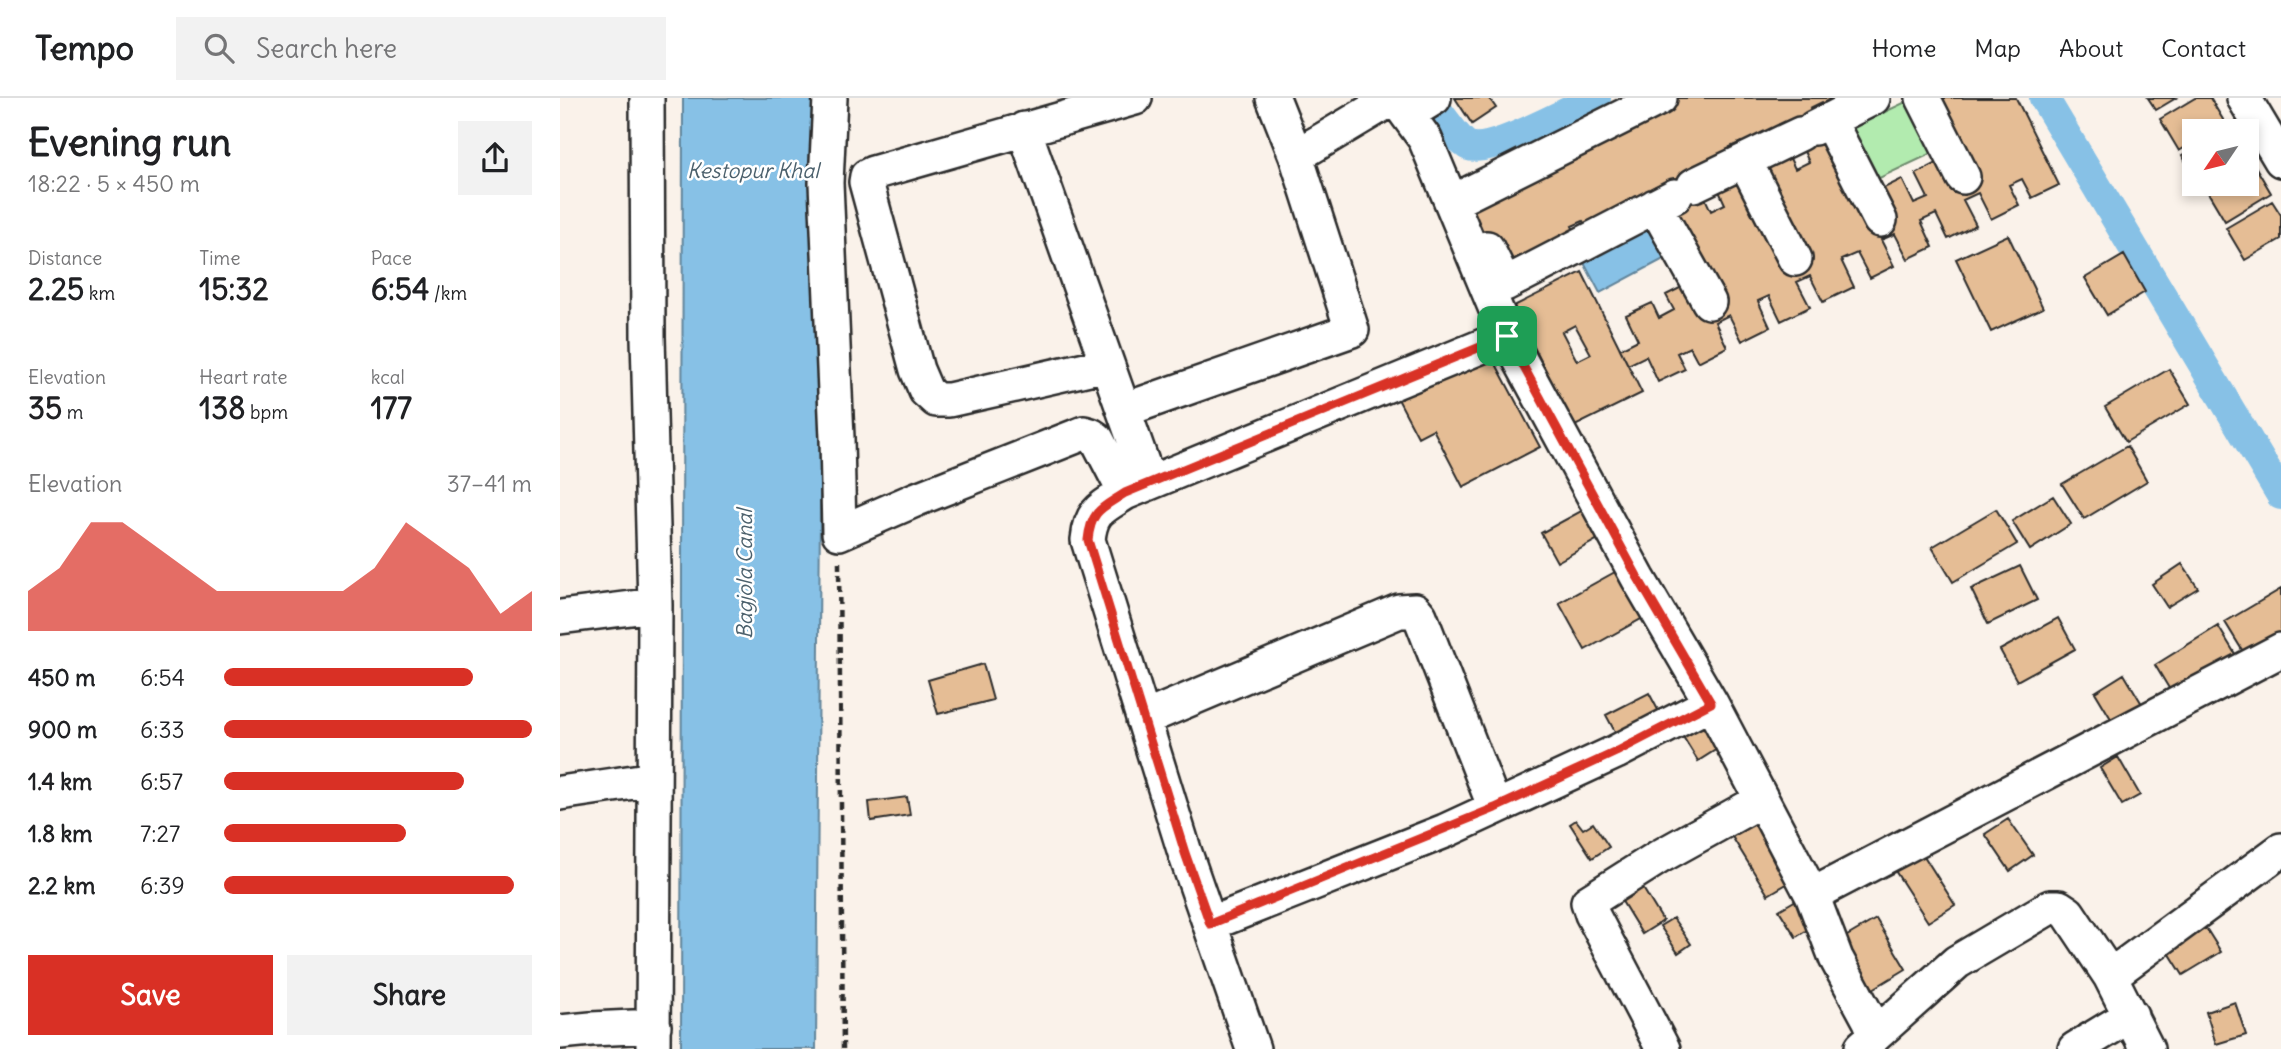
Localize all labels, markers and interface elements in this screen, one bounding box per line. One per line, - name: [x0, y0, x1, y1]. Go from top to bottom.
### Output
- search box: [176, 17, 666, 80]
- text: Tempo: [35, 27, 134, 69]
- icon: search: [200, 29, 238, 67]
- text: Search here: [256, 32, 397, 65]
- text: Home: [1872, 33, 1936, 63]
- text: Map: [1974, 33, 2021, 63]
- text: About: [2059, 33, 2123, 63]
- text: Contact: [2161, 33, 2246, 63]
- text: Evening run: [28, 119, 231, 166]
- north arrow: [2182, 119, 2259, 196]
- map controls: [2182, 119, 2259, 196]
- button: share: [458, 121, 532, 195]
- water label: Kestopur Khal: [687, 157, 822, 184]
- text: 18:22 · 5 × 450 m: [28, 169, 200, 198]
- text: Distance: [28, 246, 102, 270]
- text: Time: [199, 246, 240, 270]
- text: Pace: [371, 246, 412, 270]
- text: 2.25: [28, 270, 84, 308]
- text: 15:32: [199, 270, 269, 308]
- text: 6:54: [371, 270, 429, 308]
- text: km: [84, 281, 115, 305]
- text: /km: [429, 281, 467, 305]
- pin: [1477, 306, 1537, 366]
- icon: arrive: [1488, 317, 1526, 355]
- text: Elevation: [28, 365, 106, 389]
- text: Heart rate: [199, 365, 287, 389]
- text: kcal: [371, 365, 405, 389]
- text: 35: [28, 389, 62, 427]
- text: 138: [199, 389, 246, 427]
- text: 177: [371, 389, 412, 427]
- text: m: [62, 400, 83, 424]
- text: bpm: [246, 400, 288, 424]
- text: Elevation: [28, 469, 122, 498]
- text: 37–41 m: [447, 469, 532, 498]
- water label: Bagjola Canal: [731, 506, 758, 639]
- text: 450 m: [28, 663, 95, 692]
- text: 6:54: [140, 663, 185, 692]
- text: 900 m: [28, 715, 97, 744]
- text: 6:33: [140, 715, 185, 744]
- text: 1.4 km: [28, 767, 92, 796]
- text: 6:57: [140, 767, 183, 796]
- text: 1.8 km: [28, 819, 93, 848]
- text: 7:27: [140, 819, 180, 848]
- text: 2.2 km: [28, 871, 95, 900]
- text: 6:39: [140, 871, 185, 900]
- button: Save: [28, 955, 273, 1035]
- button: Share: [287, 955, 532, 1035]

